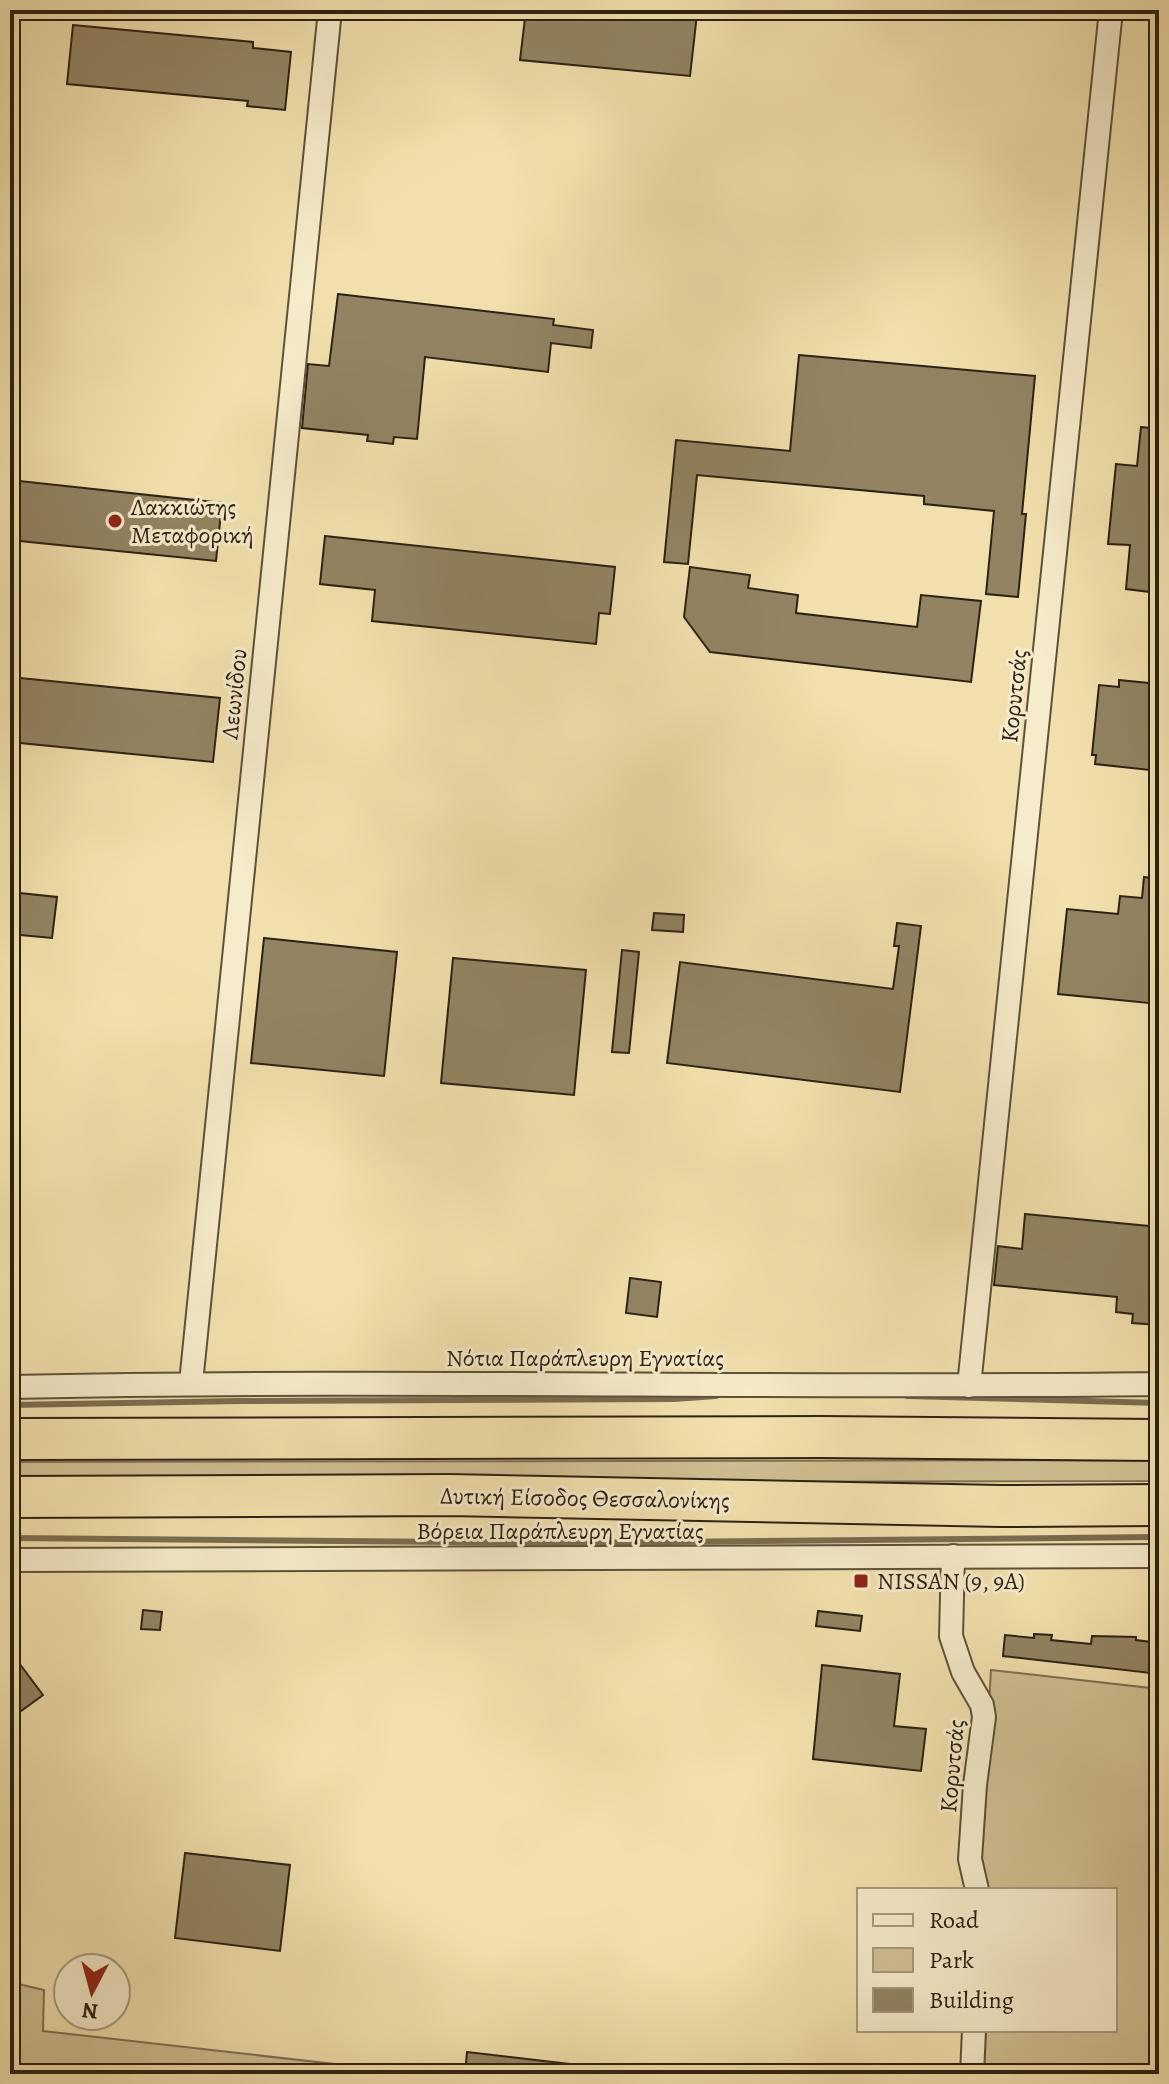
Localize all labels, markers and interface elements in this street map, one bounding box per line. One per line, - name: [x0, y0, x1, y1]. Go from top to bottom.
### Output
- place label: Λακκιώτης Μεταφορική: [130, 491, 254, 551]
- marker: Λακκιώτης Μεταφορική: [106, 512, 124, 530]
- street label: Λεωνίδου: [213, 647, 255, 742]
- street label: Κορυτσάς: [993, 648, 1035, 744]
- street label: Νότια Παράπλευρη Εγνατίας: [446, 1342, 724, 1374]
- street label: Δυτική Είσοδος Θεσσαλονίκης: [440, 1479, 730, 1517]
- street label: Βόρεια Παράπλευρη Εγνατίας: [416, 1515, 704, 1547]
- place label: NISSAN (9, 9Α): [877, 1565, 1025, 1597]
- marker: NISSAN (9, 9Α): [852, 1572, 870, 1590]
- street label: Κορυτσάς: [932, 1718, 972, 1814]
- legend: [857, 1888, 1117, 2032]
- text: Road: [929, 1904, 979, 1936]
- text: Park: [929, 1944, 974, 1976]
- north arrow: [52, 1952, 132, 2032]
- text: Building: [929, 1984, 1014, 2016]
- text: N: [80, 1995, 100, 2027]

